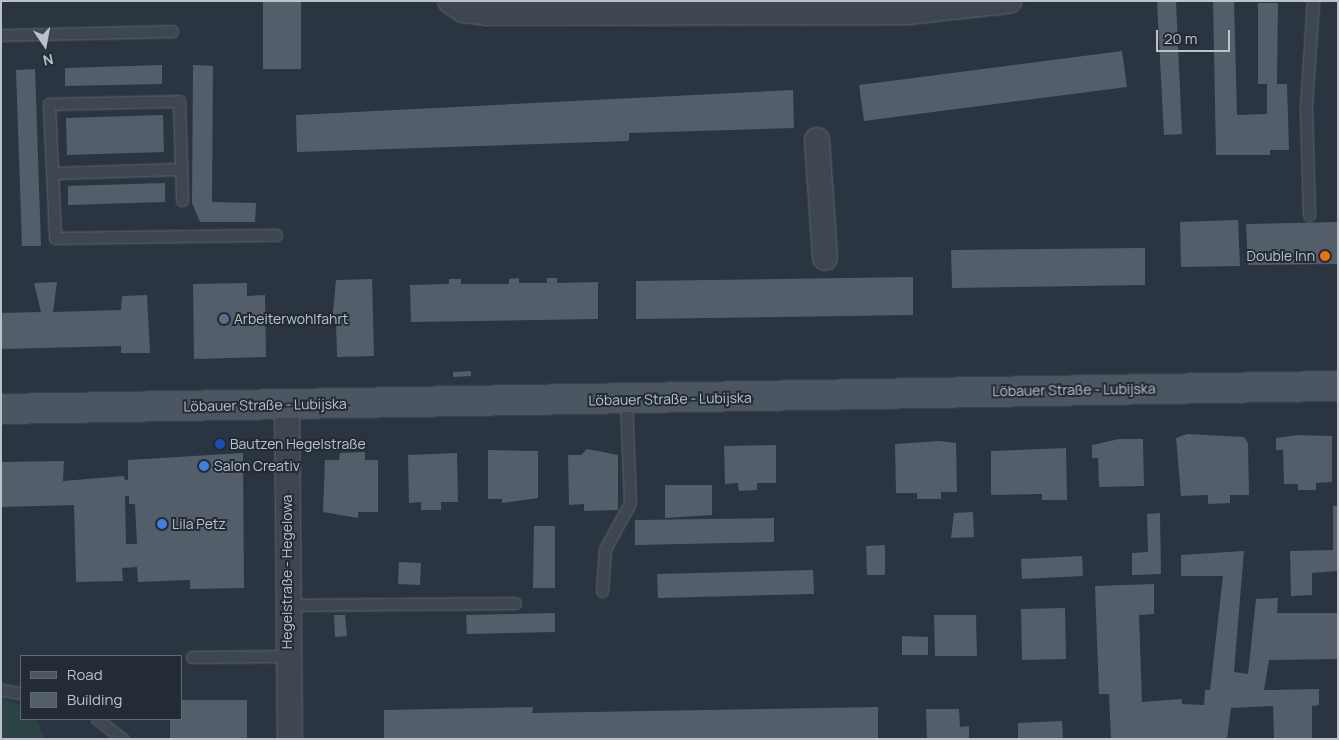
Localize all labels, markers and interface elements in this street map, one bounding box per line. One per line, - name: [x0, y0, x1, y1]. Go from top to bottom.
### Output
- north arrow: [20, 20, 70, 70]
- scale bar: [1159, 20, 1233, 52]
- text: 20 m: [1164, 28, 1197, 49]
- text: N: [41, 50, 55, 70]
- place label: Double Inn: [1247, 248, 1315, 264]
- marker: Double Inn: [1319, 250, 1331, 262]
- place label: Arbeiterwohlfahrt: [234, 311, 348, 327]
- marker: Arbeiterwohlfahrt: [218, 313, 230, 325]
- street label: Löbauer Straße - Lubijska: [992, 380, 1156, 400]
- street label: Löbauer Straße - Lubijska: [588, 389, 752, 409]
- street label: Löbauer Straße - Lubijska: [183, 395, 347, 415]
- place label: Bautzen Hegelstraße: [230, 436, 366, 452]
- marker: Bautzen Hegelstraße: [214, 438, 226, 450]
- place label: Salon Creativ: [214, 458, 300, 474]
- marker: Salon Creativ: [198, 460, 210, 472]
- street label: Hegelstraße - Hegelowa: [279, 495, 295, 649]
- place label: Lila Petz: [172, 516, 226, 532]
- marker: Lila Petz: [156, 518, 168, 530]
- legend: [20, 655, 182, 720]
- text: Road: [67, 664, 103, 685]
- text: Building: [67, 689, 122, 710]

